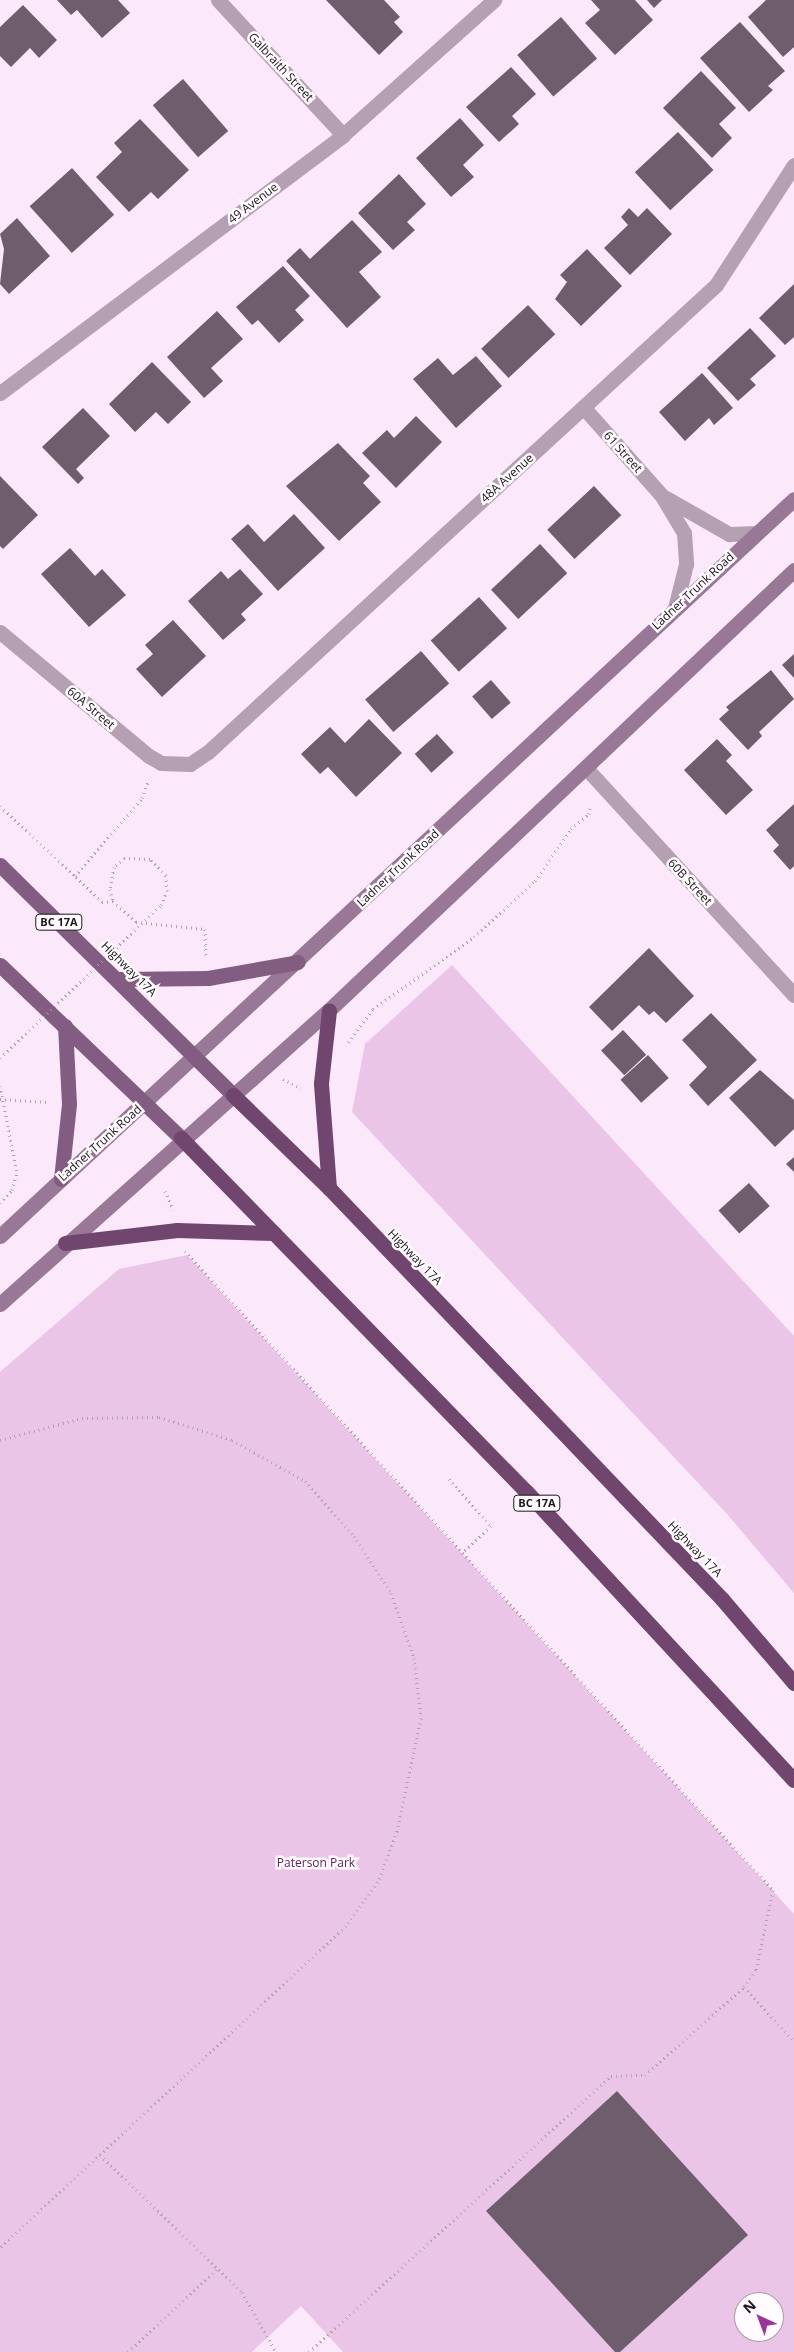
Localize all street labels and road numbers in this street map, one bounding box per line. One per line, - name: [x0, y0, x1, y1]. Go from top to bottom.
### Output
- street label: Galbraith Street: [246, 30, 316, 104]
- street label: 49 Avenue: [225, 180, 281, 226]
- street label: 61 Street: [601, 428, 645, 476]
- street label: 48A Avenue: [478, 450, 536, 506]
- street label: Ladner Trunk Road: [649, 549, 737, 633]
- street label: 60A Street: [64, 684, 118, 732]
- street label: Ladner Trunk Road: [354, 826, 442, 910]
- street label: 60B Street: [665, 856, 715, 908]
- road number: BC 17A: [35, 914, 83, 930]
- street label: Highway 17A: [98, 938, 160, 1000]
- street label: Ladner Trunk Road: [56, 1102, 144, 1184]
- street label: Highway 17A: [385, 1226, 445, 1288]
- road number: BC 17A: [513, 1495, 561, 1512]
- street label: Highway 17A: [665, 1518, 725, 1580]

